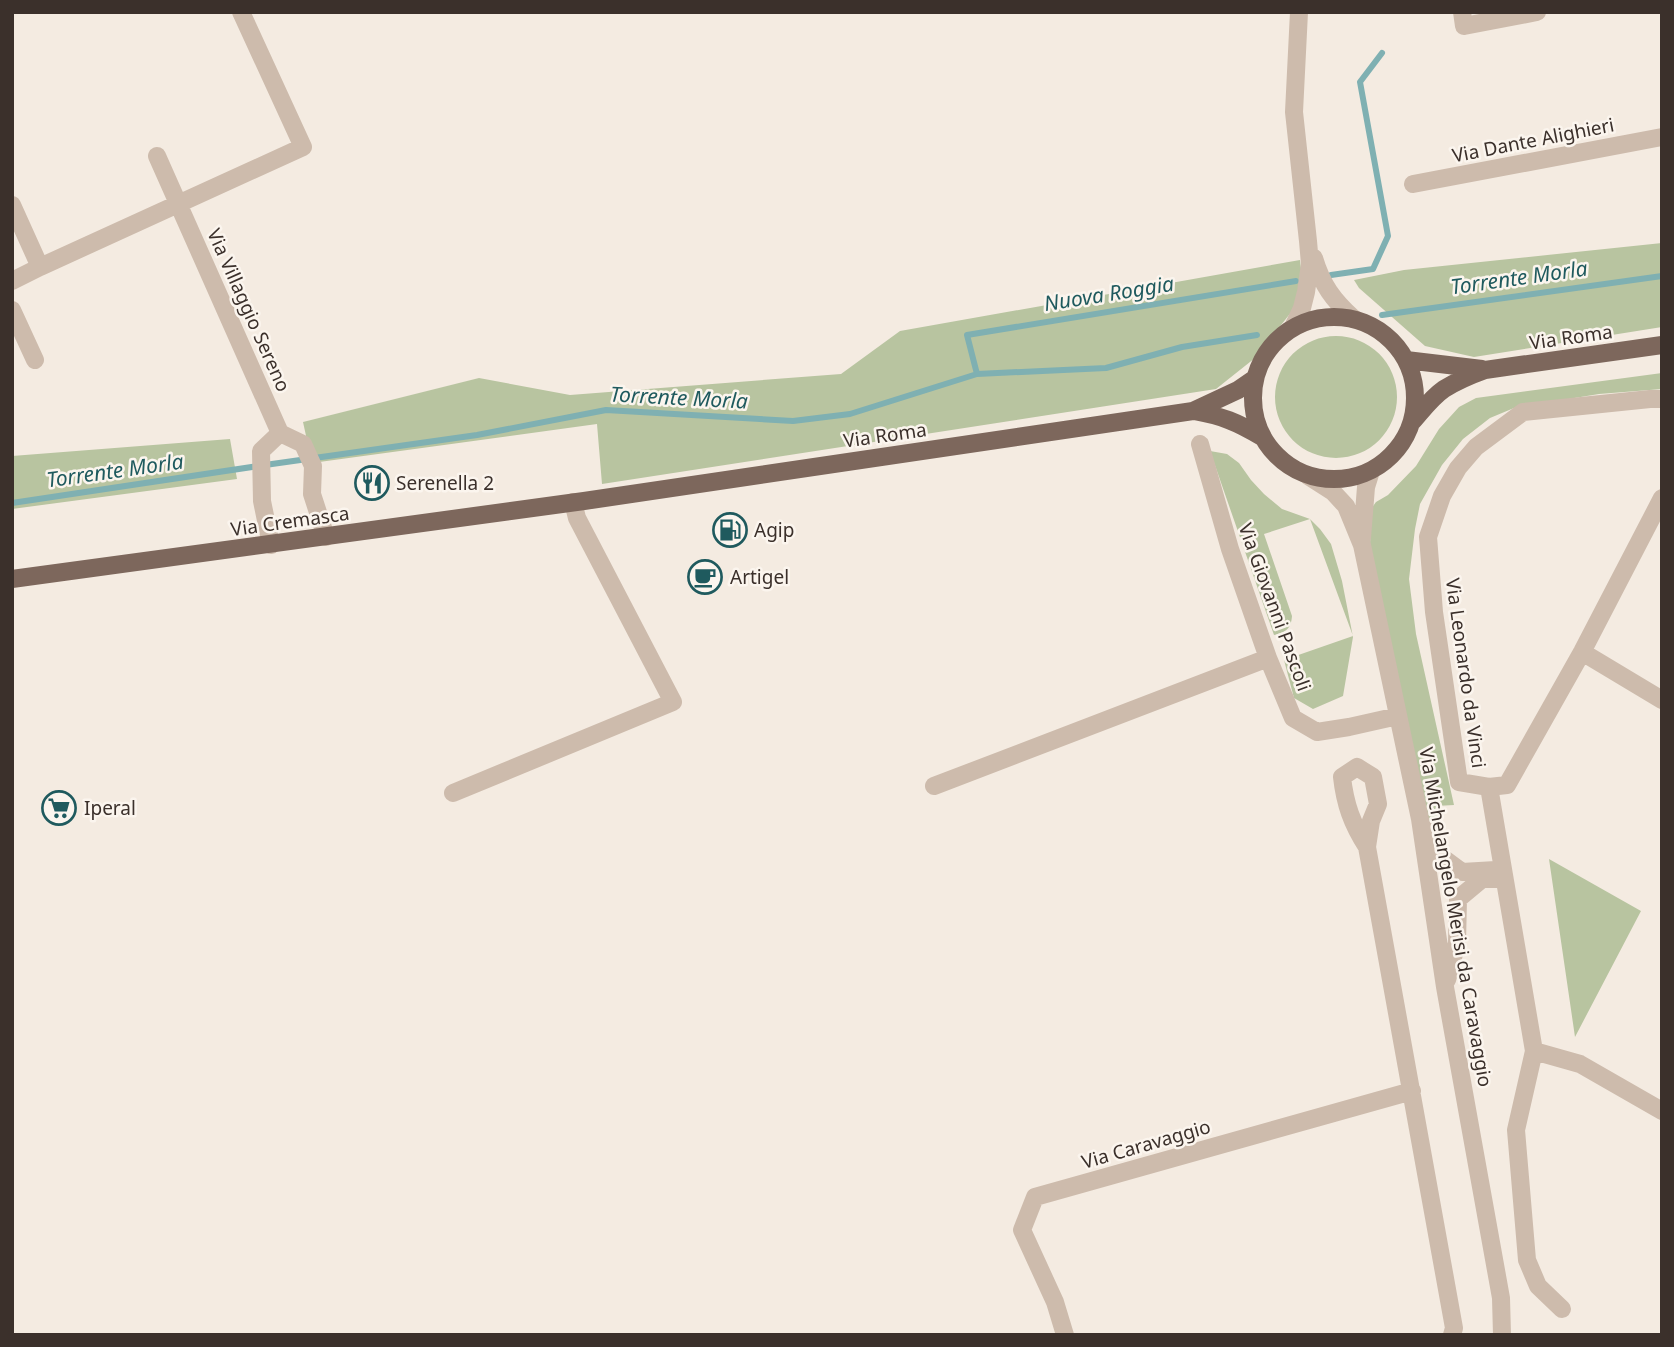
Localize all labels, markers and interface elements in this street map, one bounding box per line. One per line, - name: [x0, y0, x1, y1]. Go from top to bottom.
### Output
- street label: Via Dante Alighieri: [1450, 112, 1616, 168]
- street label: Via Villaggio Sereno: [201, 224, 297, 396]
- water label: Torrente Morla: [1449, 254, 1589, 300]
- water label: Nuova Roggia: [1042, 269, 1176, 317]
- street label: Via Roma: [1528, 318, 1614, 356]
- water label: Torrente Morla: [609, 379, 749, 415]
- street label: Via Roma: [842, 416, 928, 454]
- water label: Torrente Morla: [45, 447, 185, 493]
- restaurant icon: Serenella 2: [353, 464, 391, 502]
- place label: Serenella 2: [396, 470, 494, 496]
- street label: Via Cremasca: [229, 500, 351, 542]
- fuel station icon: Agip: [711, 511, 749, 549]
- place label: Agip: [754, 517, 794, 543]
- street label: Via Giovanni Pascoli: [1233, 519, 1317, 695]
- cafe icon: Artigel: [686, 558, 724, 596]
- place label: Artigel: [730, 564, 789, 590]
- street label: Via Leonardo da Vinci: [1440, 576, 1492, 770]
- street label: Via Michelangelo Merisi da Caravaggio: [1413, 745, 1499, 1089]
- supermarket icon: Iperal: [40, 789, 78, 827]
- place label: Iperal: [84, 795, 136, 821]
- street label: Via Caravaggio: [1079, 1113, 1213, 1175]

